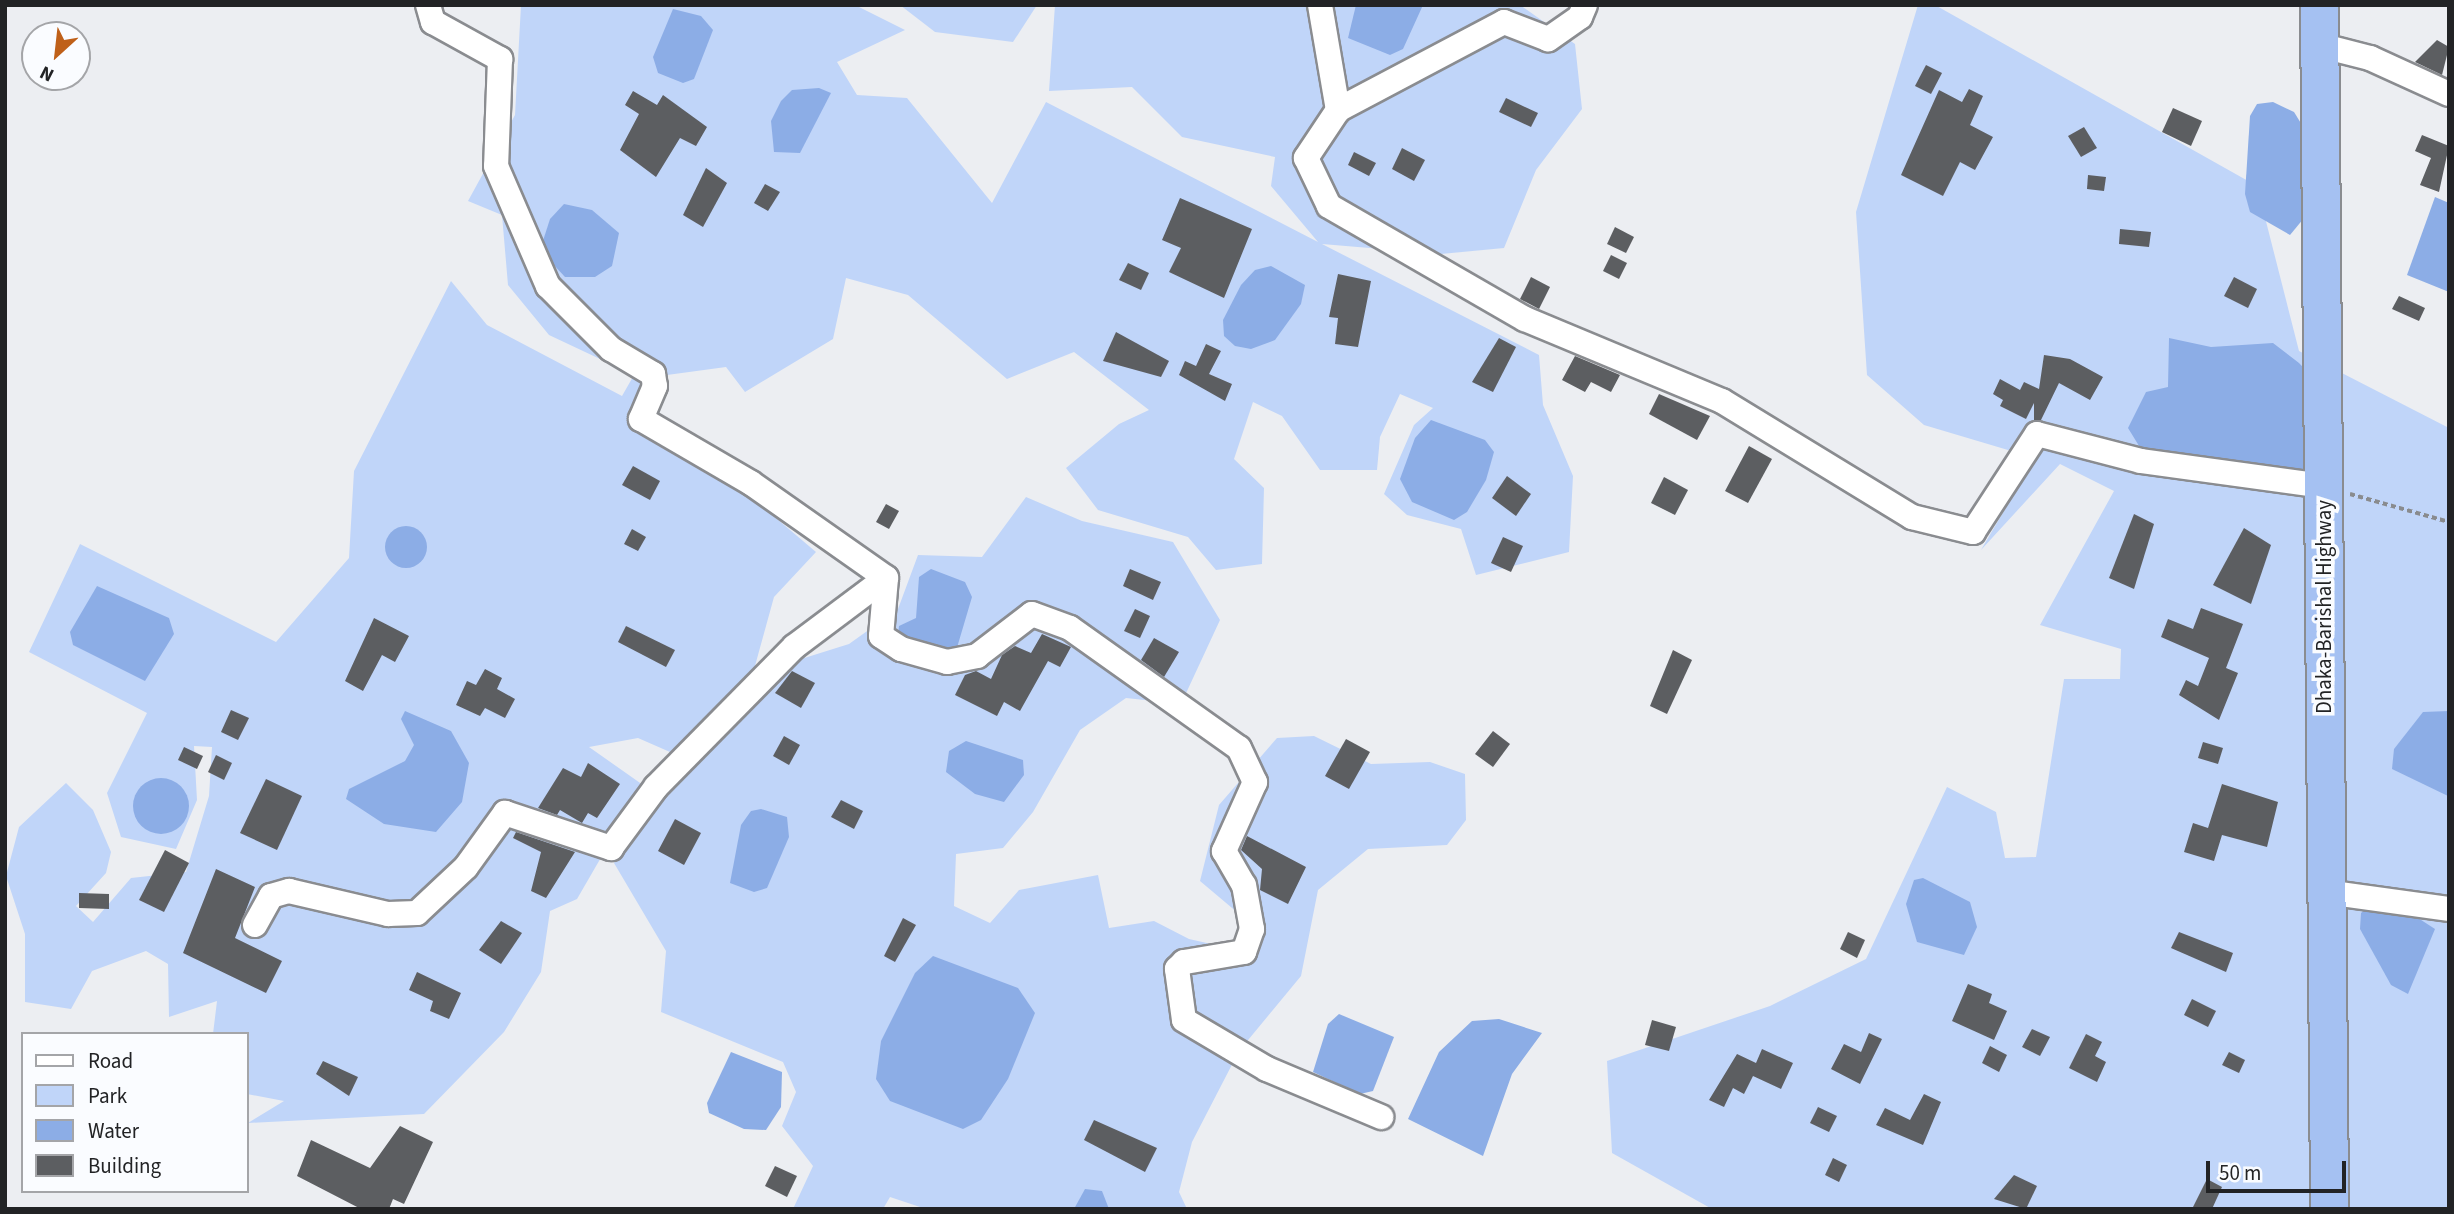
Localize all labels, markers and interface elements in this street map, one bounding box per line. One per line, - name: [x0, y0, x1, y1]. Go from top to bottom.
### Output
- north arrow: [21, 21, 91, 91]
- text: N: [35, 58, 59, 88]
- street label: Dhaka-Barishal Highway: [2311, 500, 2337, 714]
- legend: [21, 1032, 248, 1193]
- text: Road: [88, 1046, 133, 1076]
- text: Park: [88, 1081, 127, 1111]
- text: Water: [88, 1116, 139, 1146]
- scale bar: [2209, 1148, 2349, 1192]
- text: Building: [88, 1151, 161, 1181]
- text: 50 m: [2219, 1158, 2261, 1188]

